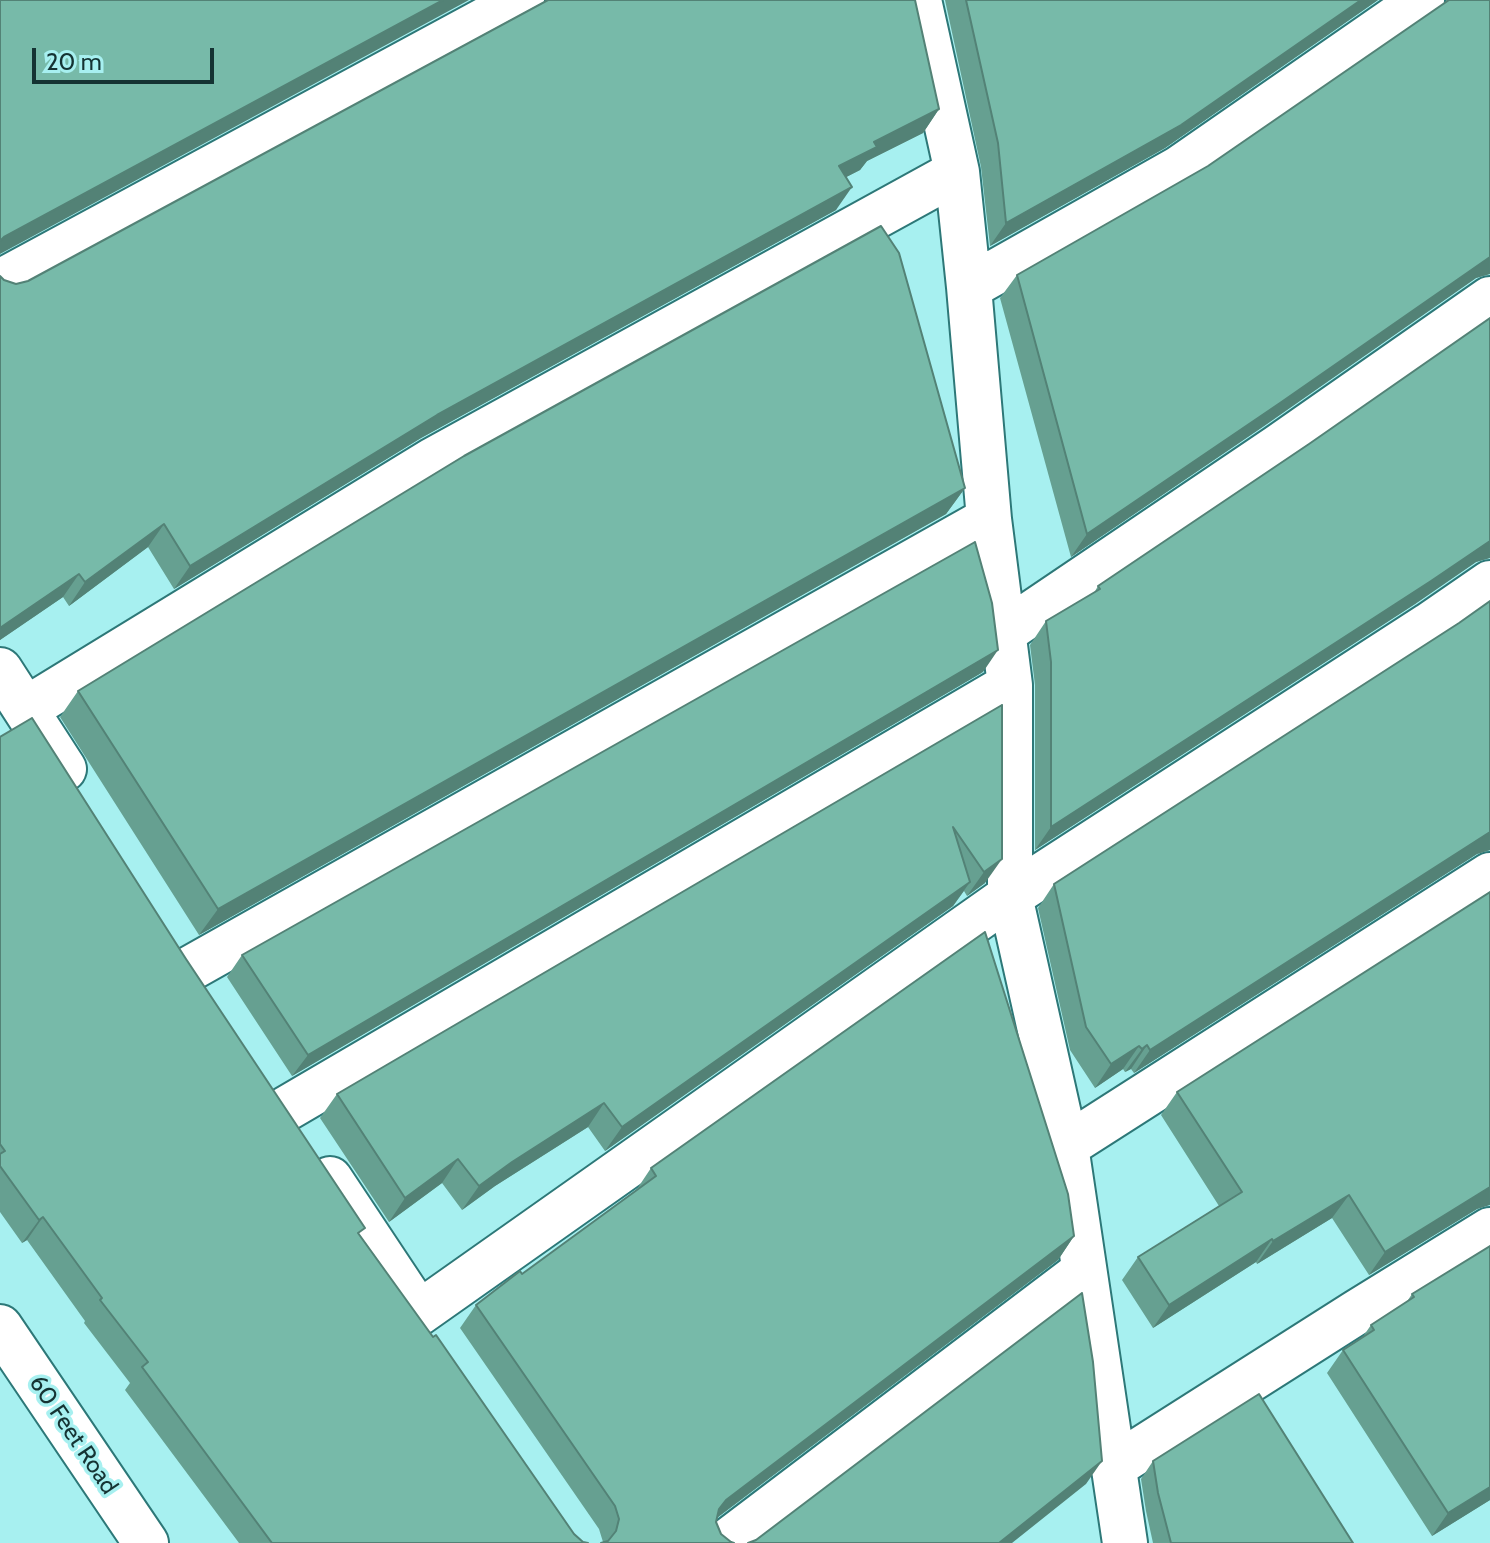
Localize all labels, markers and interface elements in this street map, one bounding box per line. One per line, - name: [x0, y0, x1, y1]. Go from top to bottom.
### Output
- scale bar: [36, 32, 218, 82]
- text: 20 m: [46, 47, 102, 76]
- street label: 60 Feet Road: [23, 1370, 123, 1500]

